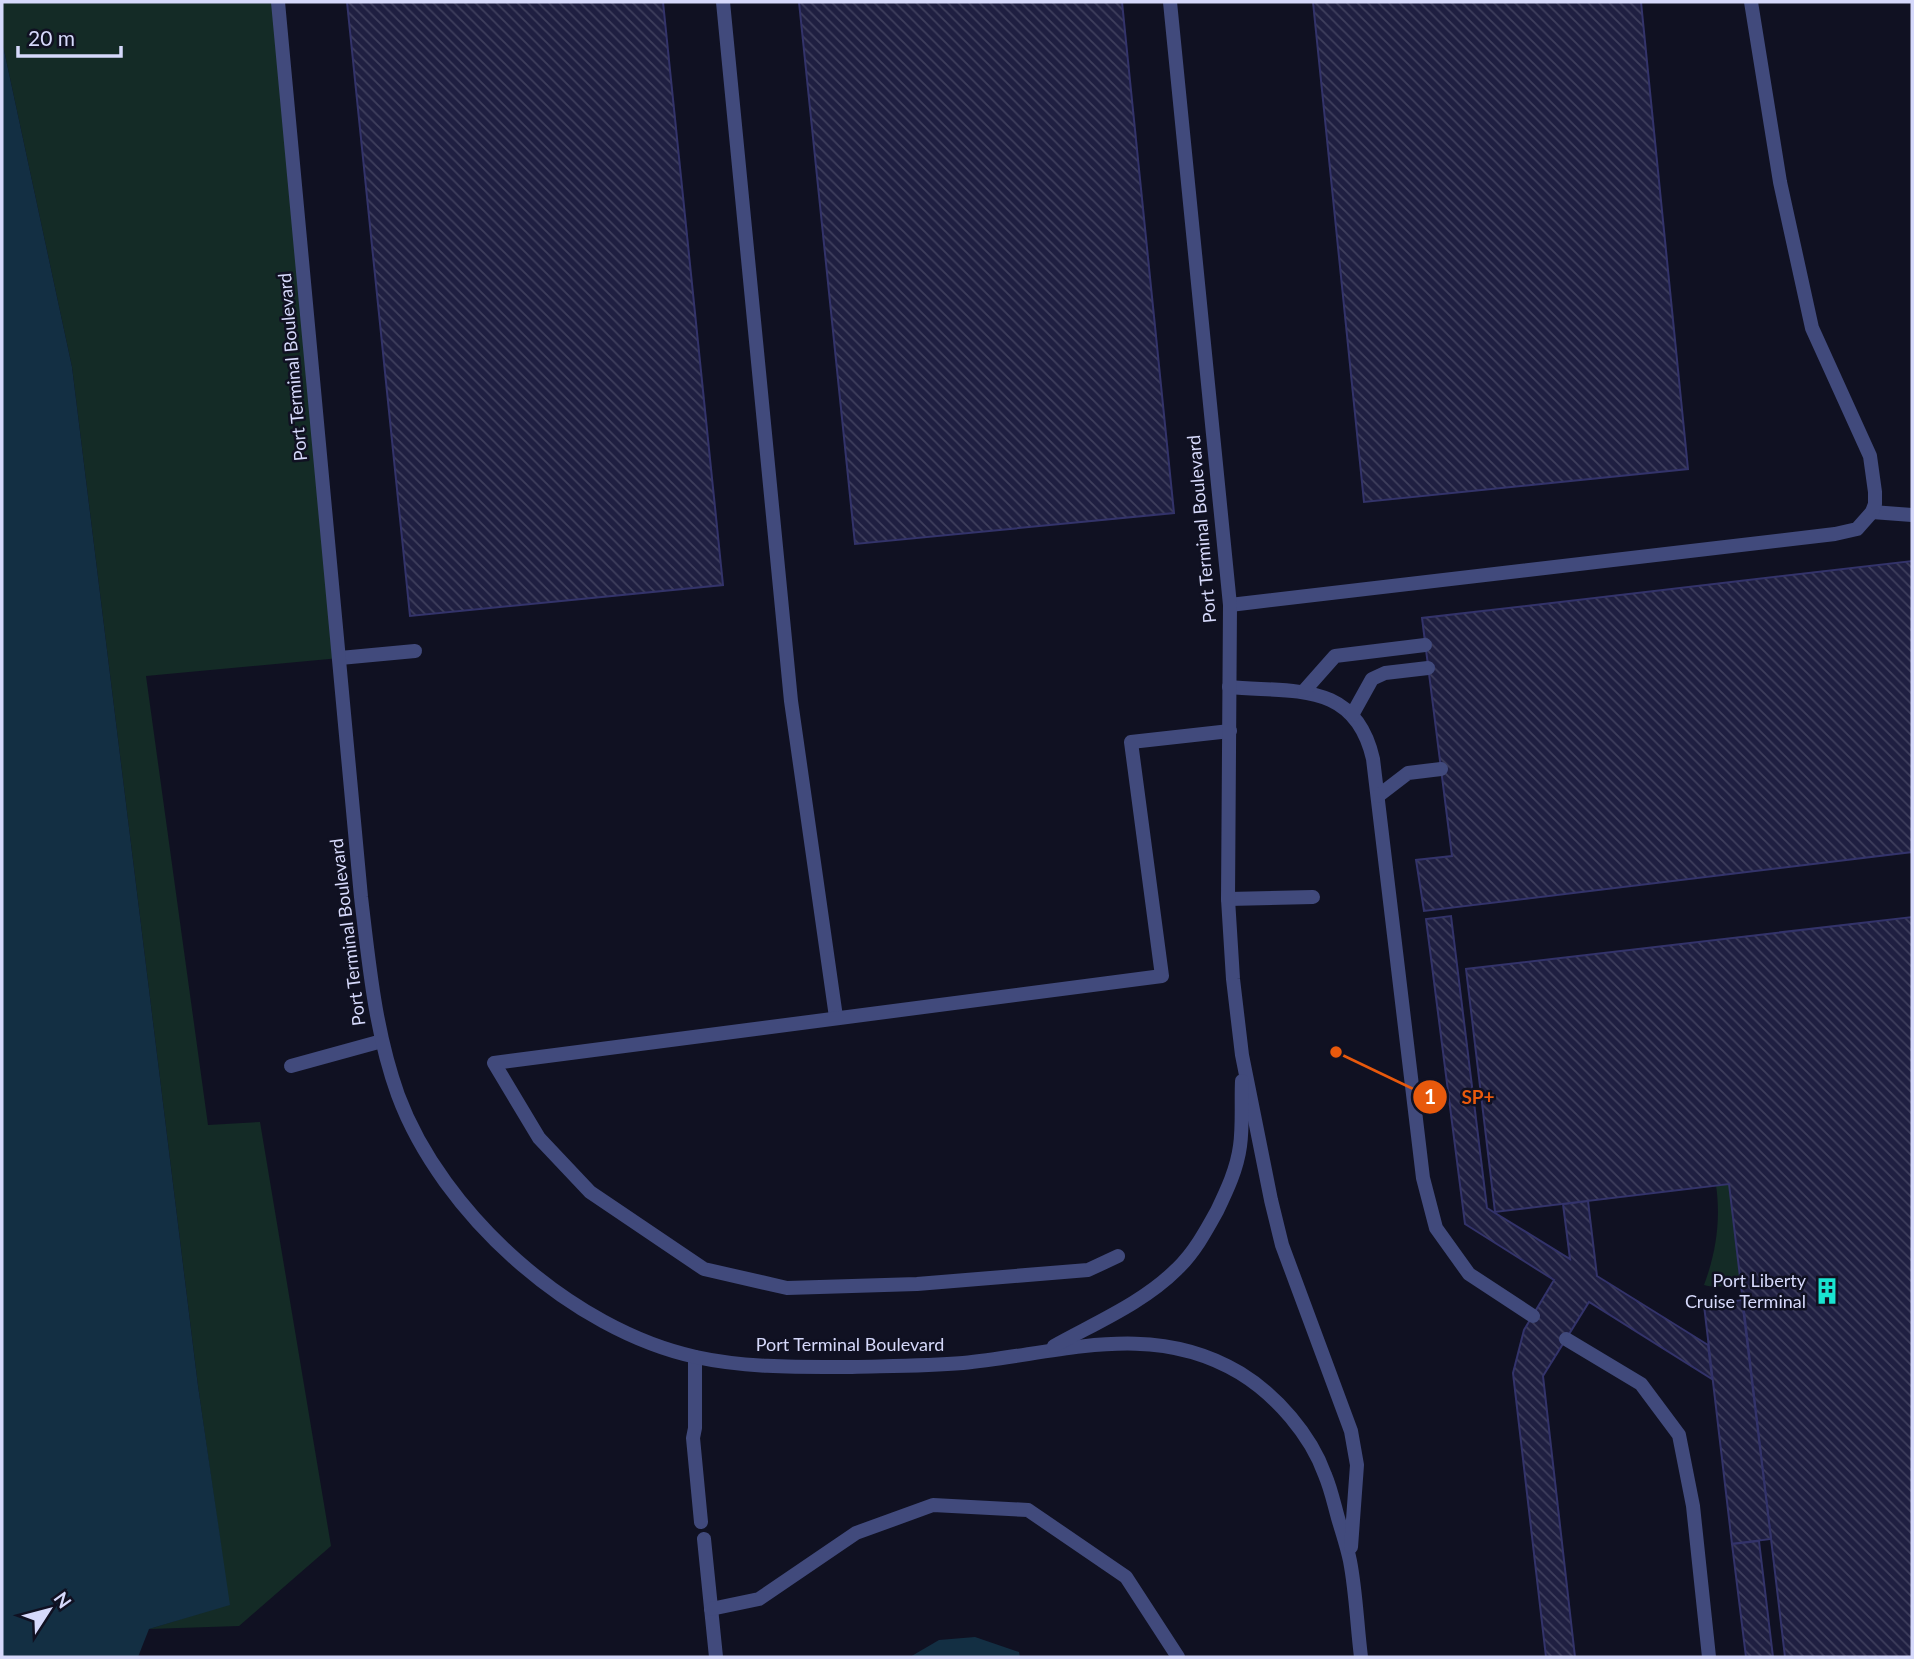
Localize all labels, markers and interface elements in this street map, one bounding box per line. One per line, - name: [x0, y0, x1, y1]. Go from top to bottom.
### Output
- scale bar: [18, 14, 121, 58]
- text: 20 m: [28, 25, 75, 50]
- street label: Port Terminal Boulevard: [273, 272, 311, 462]
- street label: Port Terminal Boulevard: [1182, 434, 1220, 624]
- street label: Port Terminal Boulevard: [325, 837, 369, 1027]
- callout: SP+: [1413, 1077, 1509, 1117]
- text: 1: [1424, 1083, 1436, 1108]
- text: SP+: [1461, 1085, 1495, 1108]
- place label: Port Liberty Cruise Terminal: [1685, 1269, 1807, 1312]
- building icon: Port Liberty Cruise Terminal: [1812, 1276, 1842, 1306]
- street label: Port Terminal Boulevard: [756, 1333, 944, 1355]
- north arrow: [14, 1575, 84, 1645]
- text: N: [50, 1587, 77, 1612]

